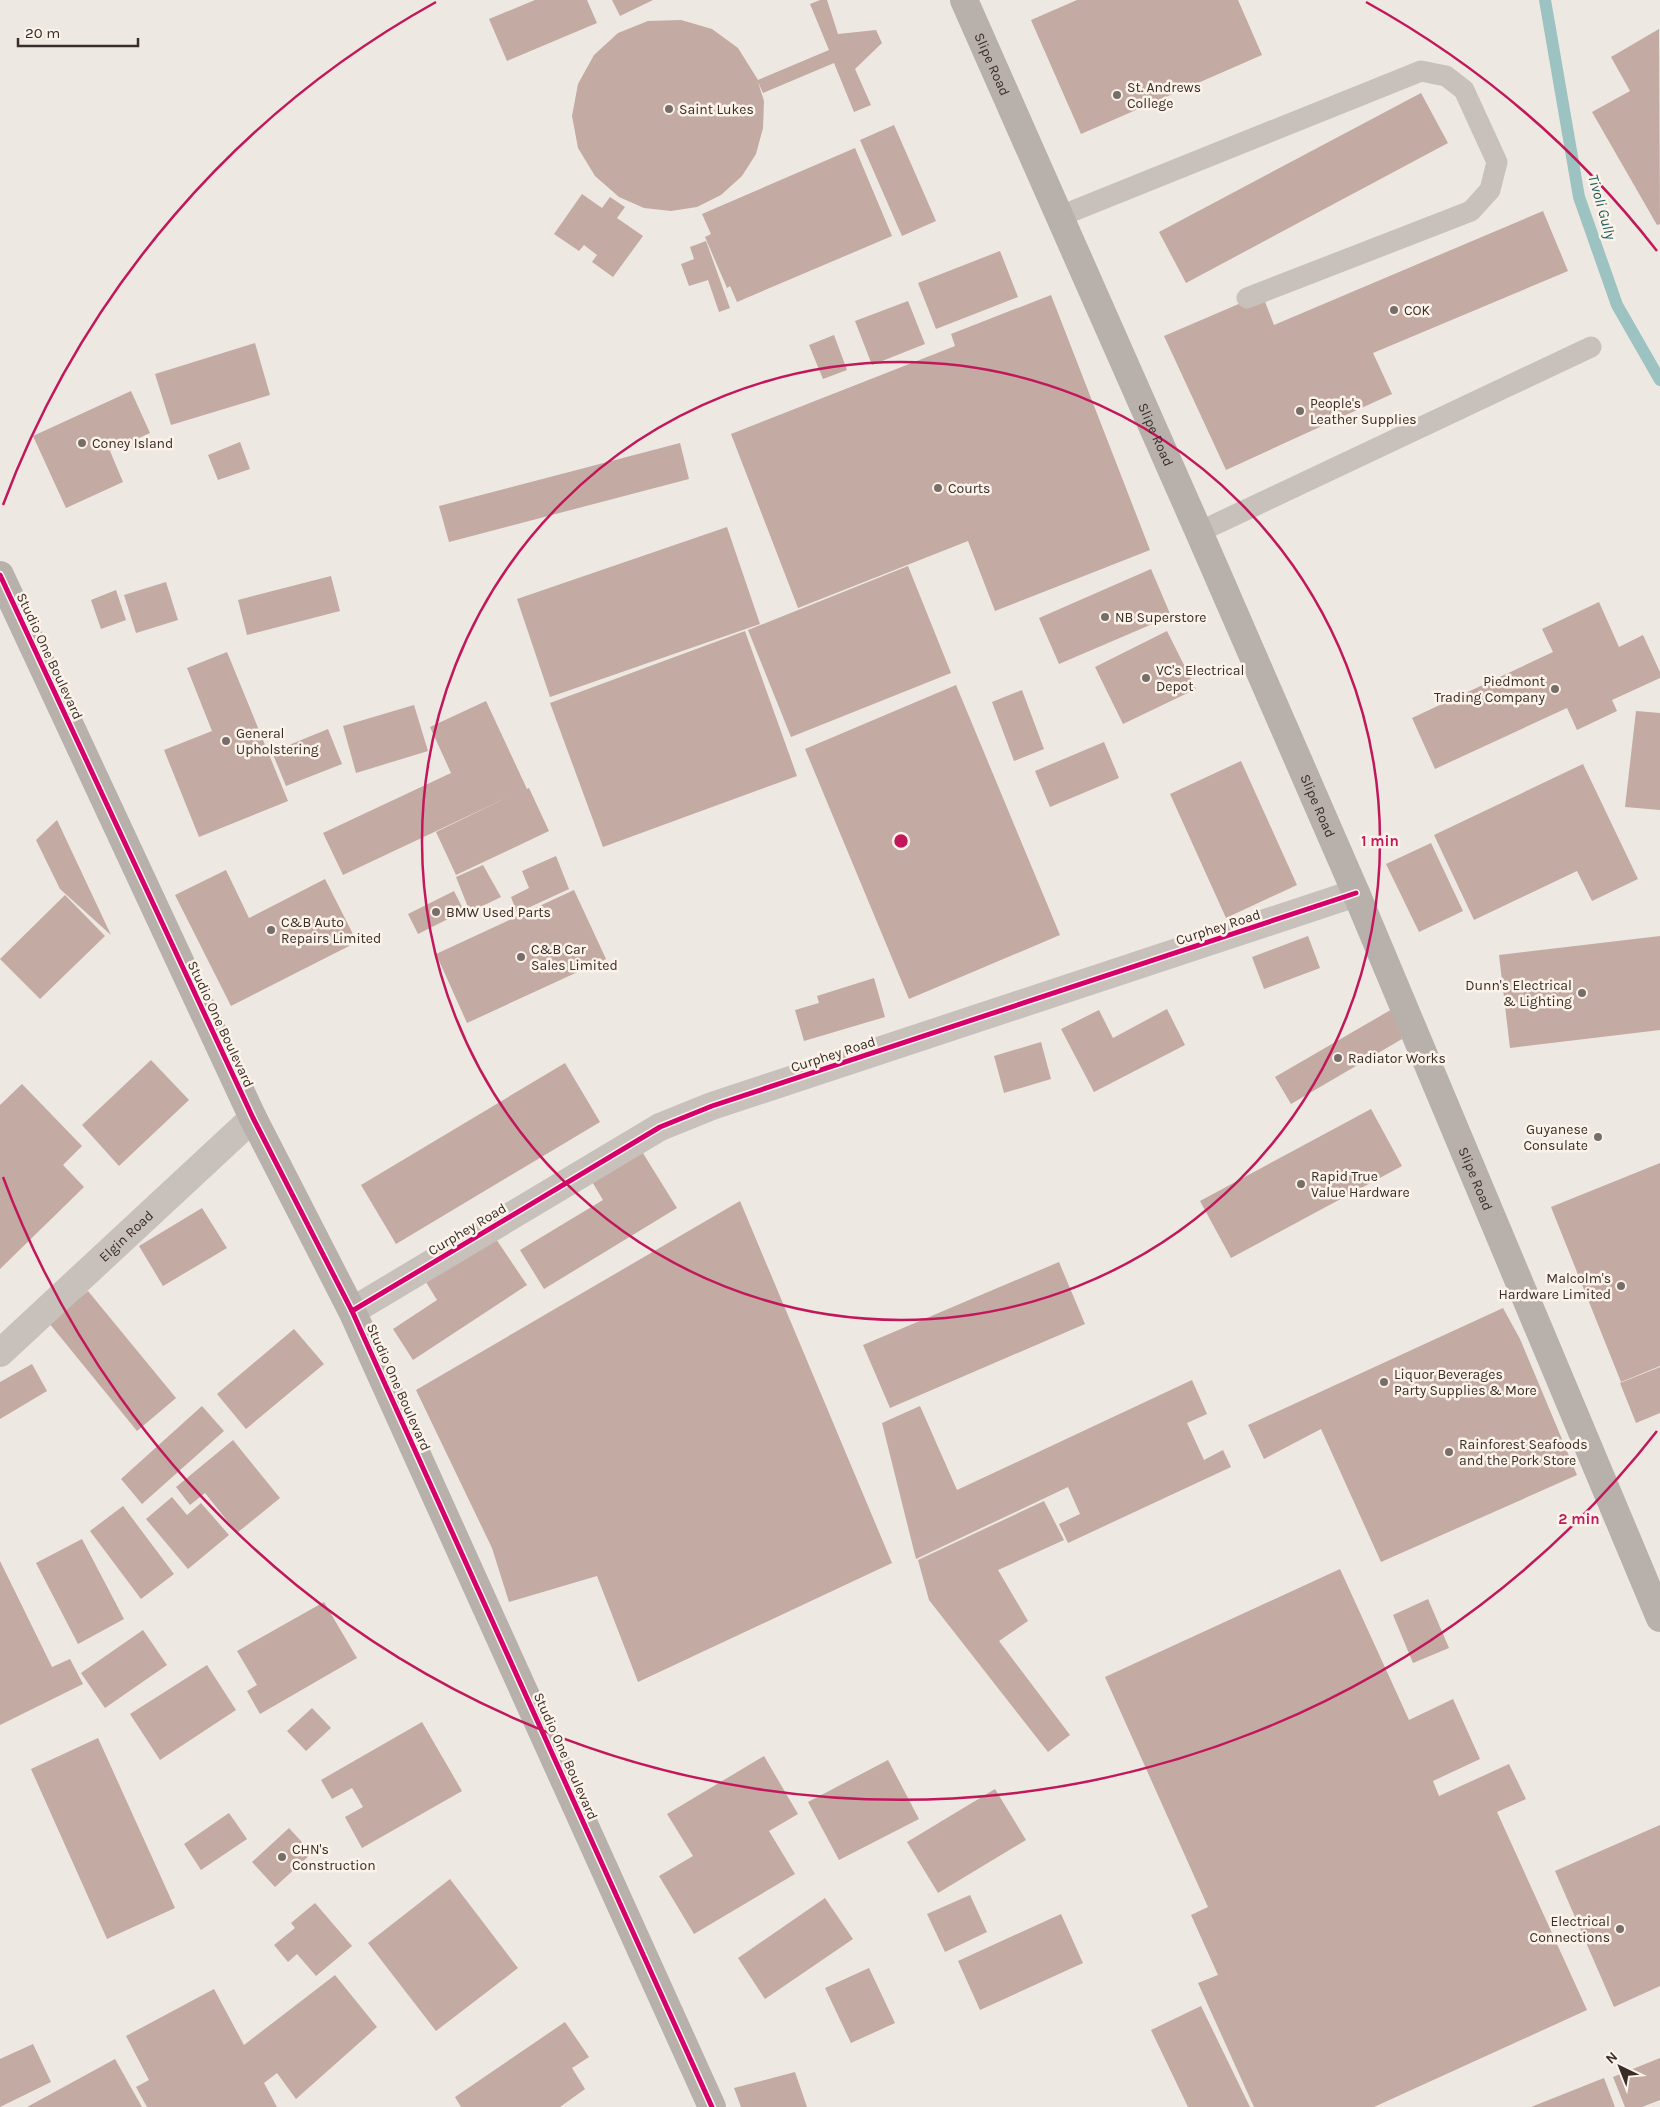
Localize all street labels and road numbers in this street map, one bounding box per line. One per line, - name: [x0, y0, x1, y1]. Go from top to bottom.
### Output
- street label: Slipe Road: [970, 30, 1013, 99]
- street label: Slipe Road: [1134, 400, 1177, 469]
- street label: Studio One Boulevard: [13, 590, 86, 722]
- street label: Slipe Road: [1296, 771, 1339, 840]
- street label: Curphey Road: [1174, 906, 1263, 949]
- street label: Studio One Boulevard: [184, 958, 257, 1090]
- street label: Curphey Road: [789, 1033, 878, 1076]
- street label: Slipe Road: [1454, 1144, 1496, 1213]
- street label: Curphey Road: [425, 1199, 509, 1259]
- street label: Elgin Road: [96, 1207, 157, 1266]
- street label: Studio One Boulevard: [363, 1321, 434, 1454]
- street label: Studio One Boulevard: [530, 1690, 601, 1823]

